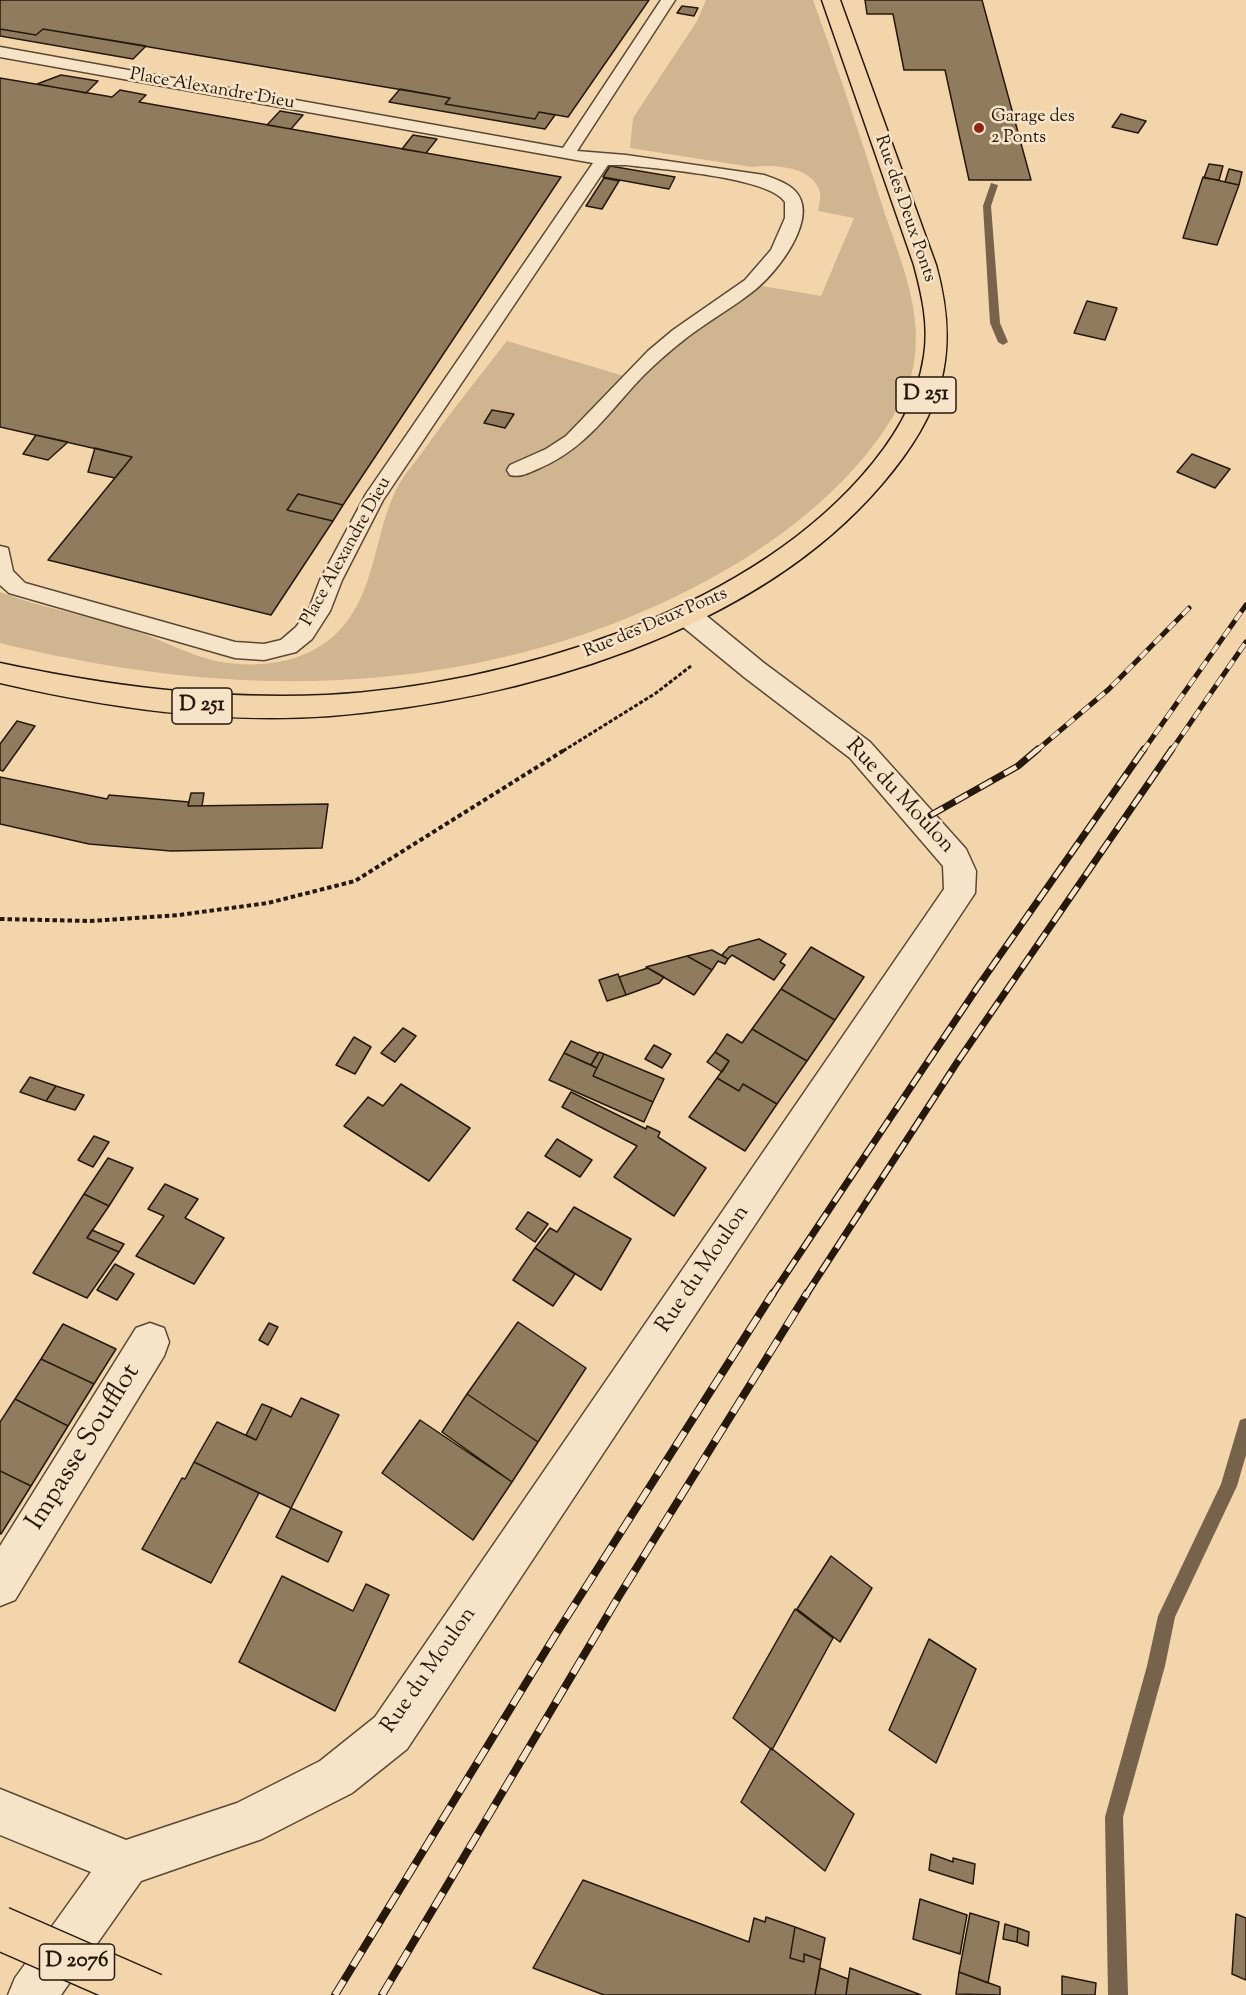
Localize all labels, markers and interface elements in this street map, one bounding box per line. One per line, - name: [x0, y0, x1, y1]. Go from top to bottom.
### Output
- street label: Place Alexandre Dieu: [128, 65, 296, 115]
- place label: Garage des 2 Ponts: [991, 107, 1075, 150]
- marker: Garage des 2 Ponts: [972, 121, 986, 135]
- street label: Rue des Deux Ponts: [869, 133, 939, 285]
- road number: D 251: [896, 377, 956, 413]
- street label: Place Alexandre Dieu: [297, 474, 397, 630]
- street label: Rue des Deux Ponts: [581, 584, 731, 664]
- road number: D 251: [172, 688, 232, 724]
- street label: Rue du Moulon: [839, 734, 959, 860]
- street label: Rue du Moulon: [652, 1201, 756, 1339]
- street label: Impasse Soufflot: [21, 1359, 149, 1537]
- street label: Rue du Moulon: [377, 1603, 483, 1739]
- road number: D 2076: [40, 1944, 115, 1980]

